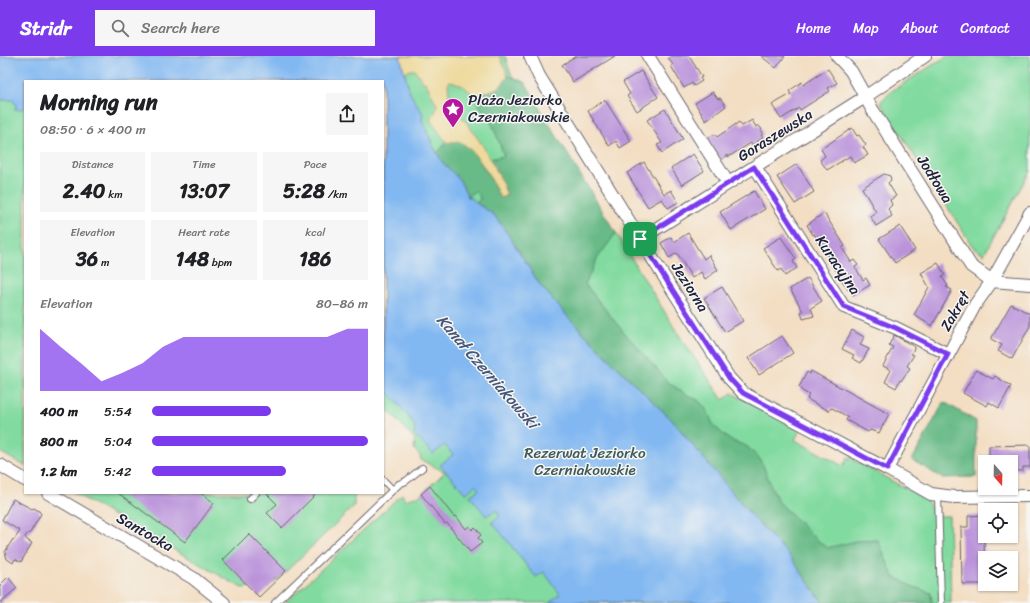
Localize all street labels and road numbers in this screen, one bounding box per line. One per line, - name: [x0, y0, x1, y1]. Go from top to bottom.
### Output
- street label: Goraszewska: [732, 101, 818, 168]
- street label: Jodłowa: [909, 149, 960, 209]
- street label: Kuracyjna: [808, 230, 868, 301]
- street label: Jeziorna: [664, 256, 716, 318]
- street label: Zakręt: [933, 285, 978, 336]
- street label: Santocka: [112, 505, 179, 559]

